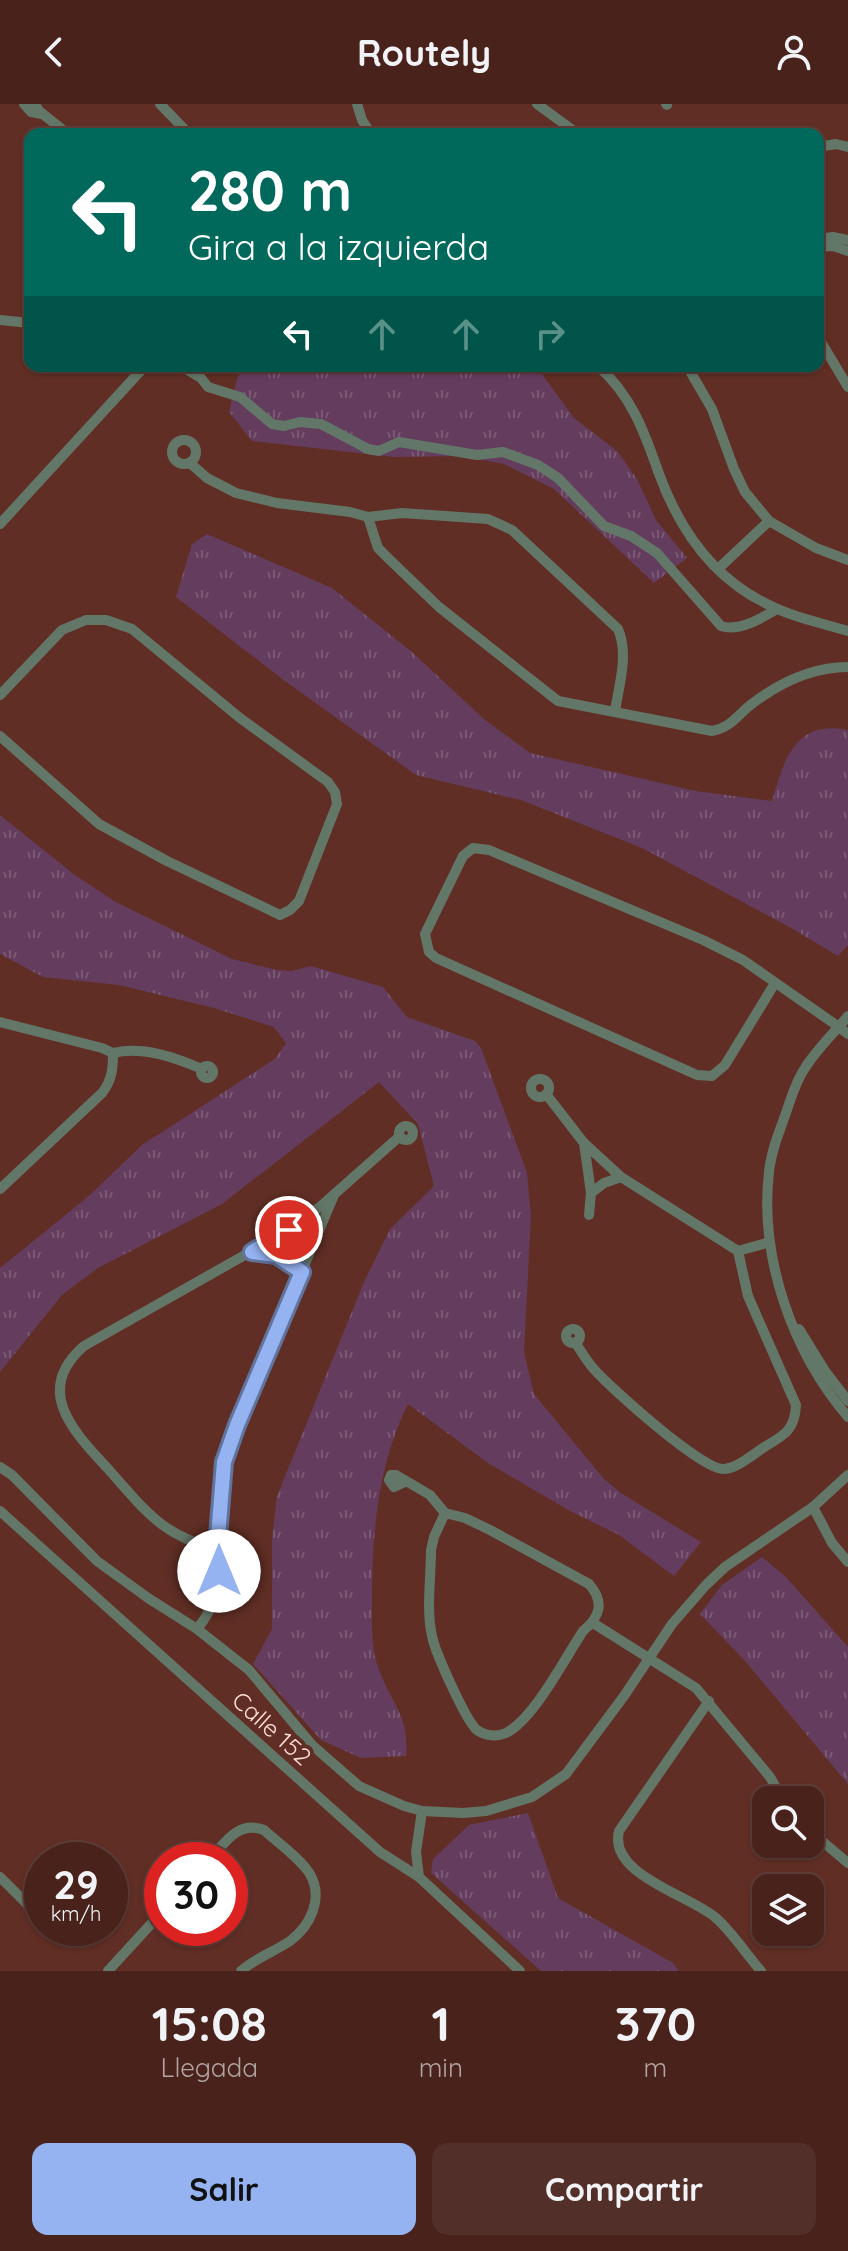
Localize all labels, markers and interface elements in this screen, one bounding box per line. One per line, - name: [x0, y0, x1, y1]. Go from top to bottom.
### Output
- icon: back: [32, 30, 76, 74]
- text: Routely: [357, 30, 491, 75]
- icon: person: [772, 30, 816, 74]
- text: 280 m: [188, 155, 352, 225]
- icon: left: [56, 160, 160, 264]
- text: Gira a la izquierda: [188, 224, 489, 269]
- icon: left: [276, 312, 320, 356]
- icon: ahead: [360, 312, 404, 356]
- icon: ahead: [444, 312, 488, 356]
- icon: right: [528, 312, 572, 356]
- pin: [255, 1196, 323, 1264]
- icon: arrive: [267, 1208, 311, 1252]
- position arrow: [177, 1529, 261, 1613]
- street label: Calle 152: [226, 1685, 318, 1771]
- map controls: [752, 1786, 824, 1946]
- button: search: [752, 1786, 824, 1858]
- speed limit sign: 30: [144, 1842, 248, 1946]
- text: 29: [53, 1859, 99, 1909]
- button: layers: [752, 1874, 824, 1946]
- text: km/h: [51, 1901, 101, 1926]
- text: 15:08: [152, 1993, 267, 2053]
- text: 1: [431, 1993, 450, 2053]
- text: 370: [615, 1993, 696, 2053]
- text: Llegada: [161, 2051, 258, 2084]
- text: min: [419, 2051, 463, 2084]
- text: m: [644, 2051, 667, 2084]
- button: Salir: [32, 2143, 416, 2235]
- button: Compartir: [432, 2143, 816, 2235]

